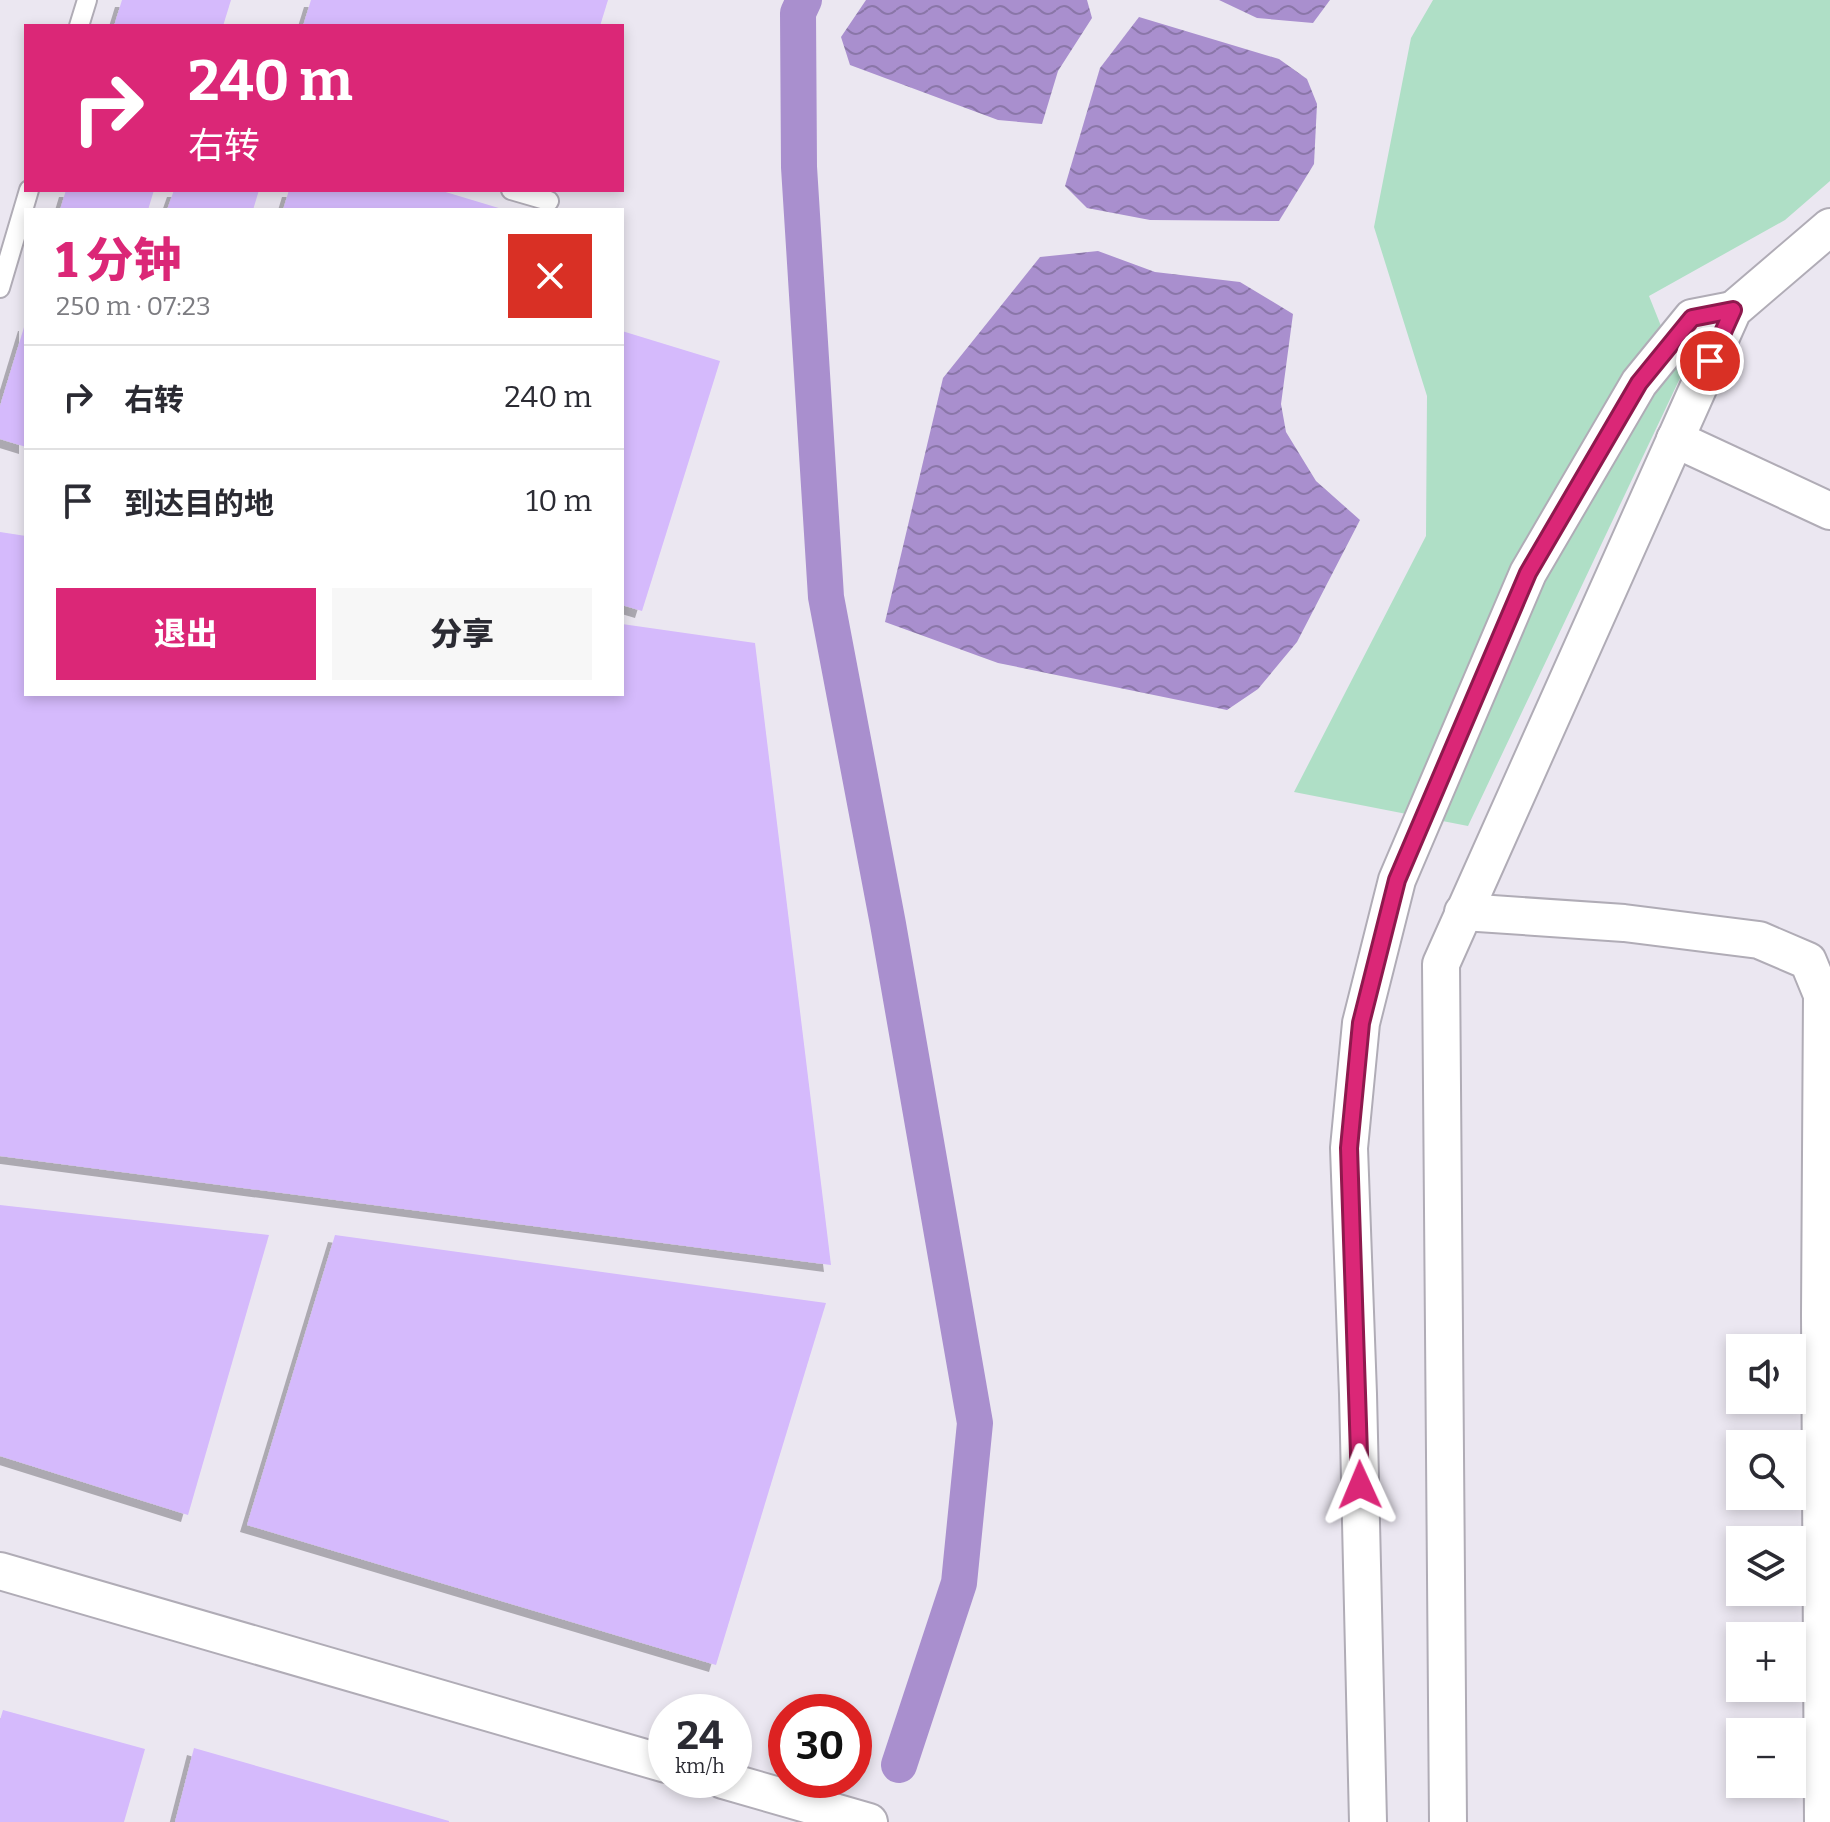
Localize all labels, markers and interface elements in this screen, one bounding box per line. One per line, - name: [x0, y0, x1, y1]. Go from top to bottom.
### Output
- text: 240 m: [188, 48, 353, 115]
- icon: right: [56, 56, 160, 160]
- text: 右转: [188, 124, 260, 168]
- text: 1 分钟: [56, 232, 181, 290]
- button: close: [508, 234, 592, 318]
- text: 250 m · 07:23: [56, 291, 211, 322]
- pin: [1676, 327, 1744, 395]
- icon: arrive: [1688, 339, 1732, 383]
- icon: right: [56, 375, 100, 419]
- text: 240 m: [504, 379, 592, 415]
- text: 右转: [124, 382, 184, 418]
- icon: arrive: [56, 479, 100, 523]
- text: 10 m: [526, 483, 592, 519]
- text: 到达目的地: [124, 486, 274, 522]
- button: 退出: [56, 588, 316, 680]
- button: 分享: [332, 588, 592, 680]
- map controls: [1726, 1334, 1806, 1798]
- button: sound: [1726, 1334, 1806, 1414]
- button: search: [1726, 1430, 1806, 1510]
- position arrow: [1318, 1443, 1402, 1527]
- button: layers: [1726, 1526, 1806, 1606]
- button: +: [1726, 1622, 1806, 1702]
- speed limit sign: 30: [768, 1694, 872, 1798]
- text: 24: [677, 1712, 723, 1760]
- button: −: [1726, 1718, 1806, 1798]
- text: km/h: [675, 1754, 725, 1778]

